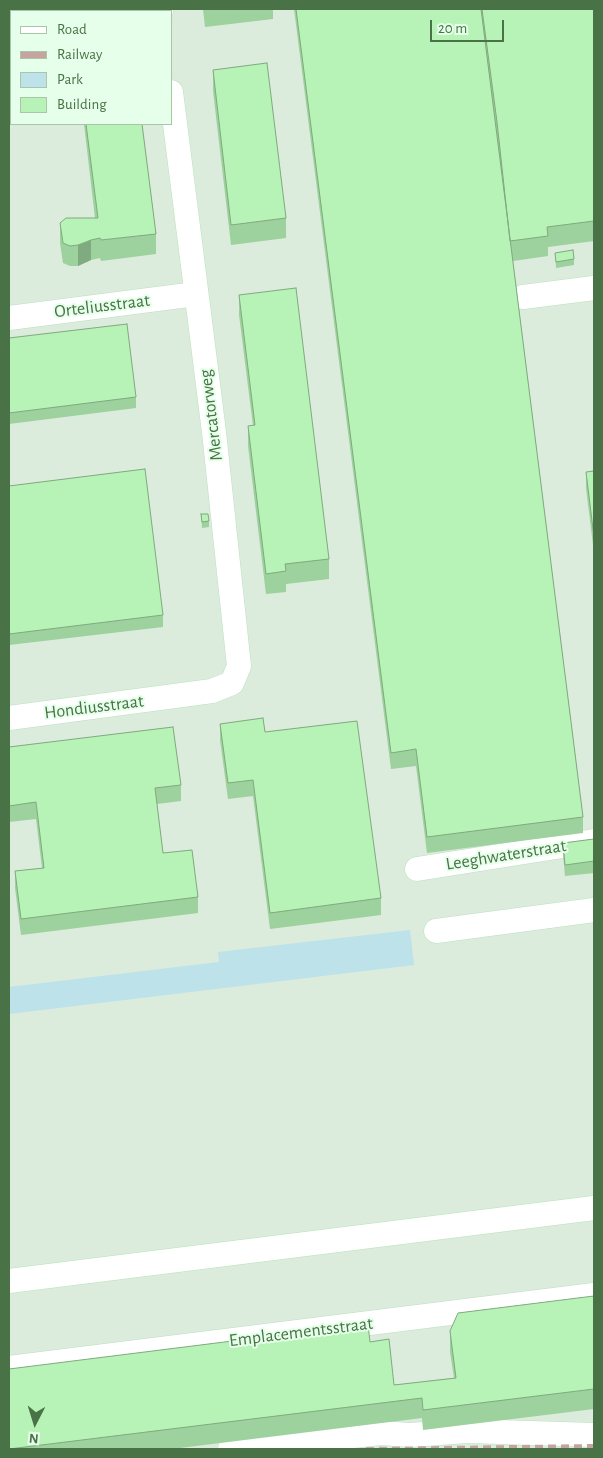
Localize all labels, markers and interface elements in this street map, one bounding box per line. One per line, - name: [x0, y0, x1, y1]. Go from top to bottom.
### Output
- legend: [10, 10, 172, 125]
- scale bar: [433, 10, 507, 42]
- text: 20 m: [438, 21, 467, 36]
- text: Road: [57, 22, 87, 37]
- text: Railway: [57, 47, 102, 62]
- text: Park: [57, 72, 83, 87]
- text: Building: [57, 97, 107, 112]
- street label: Orteliusstraat: [53, 289, 151, 323]
- street label: Mercatorweg: [195, 368, 227, 462]
- street label: Hondiusstraat: [43, 690, 145, 724]
- street label: Leeghwaterstraat: [444, 835, 568, 875]
- street label: Emplacementsstraat: [228, 1312, 374, 1352]
- north arrow: [10, 1398, 60, 1448]
- text: N: [28, 1431, 39, 1445]

